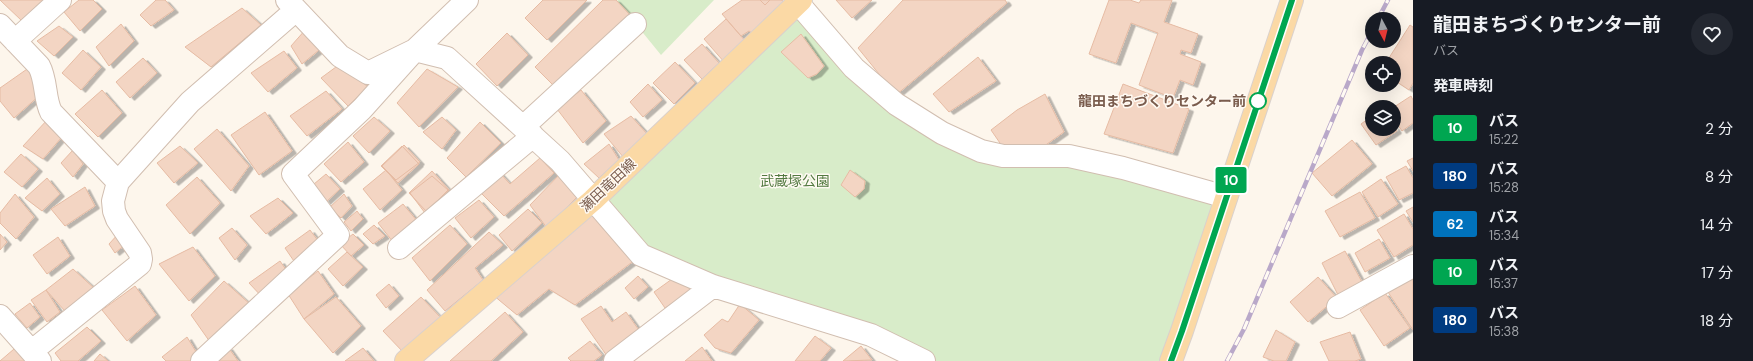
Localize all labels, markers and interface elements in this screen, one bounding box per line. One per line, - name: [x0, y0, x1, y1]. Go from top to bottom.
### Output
- north arrow: [1365, 12, 1401, 48]
- map controls: [1365, 12, 1401, 136]
- text: 龍田まちづくりセンター前: [1433, 12, 1661, 37]
- button: heart: [1691, 13, 1733, 55]
- text: バス: [1433, 42, 1459, 59]
- button: locate: [1365, 56, 1401, 92]
- text: 発車時刻: [1433, 76, 1493, 96]
- place label: 龍田まちづくりセンター前: [1078, 92, 1246, 110]
- marker: 龍田まちづくりセンター前: [1249, 92, 1267, 110]
- button: layers: [1365, 100, 1401, 136]
- text: バス: [1489, 111, 1519, 131]
- text: 10: [1448, 119, 1462, 137]
- text: 2 分: [1705, 119, 1733, 139]
- text: 15:22: [1489, 131, 1519, 148]
- street label: 瀬田竜田線: [576, 155, 640, 215]
- text: バス: [1489, 159, 1519, 179]
- line badge: 10: [1213, 167, 1249, 193]
- text: 180: [1443, 167, 1467, 185]
- text: 8 分: [1705, 167, 1733, 187]
- text: 10: [1224, 171, 1238, 189]
- park label: 武蔵塚公園: [760, 172, 830, 190]
- text: 15:28: [1489, 179, 1519, 196]
- text: バス: [1489, 207, 1519, 227]
- text: 62: [1447, 215, 1463, 233]
- text: 14 分: [1700, 215, 1733, 235]
- text: 15:34: [1489, 227, 1519, 244]
- text: バス: [1489, 255, 1519, 275]
- text: 10: [1448, 263, 1462, 281]
- text: 17 分: [1701, 263, 1733, 283]
- text: 15:37: [1489, 275, 1518, 292]
- text: バス: [1489, 303, 1519, 323]
- text: 180: [1443, 311, 1467, 329]
- text: 18 分: [1700, 311, 1733, 331]
- text: 15:38: [1489, 323, 1519, 340]

